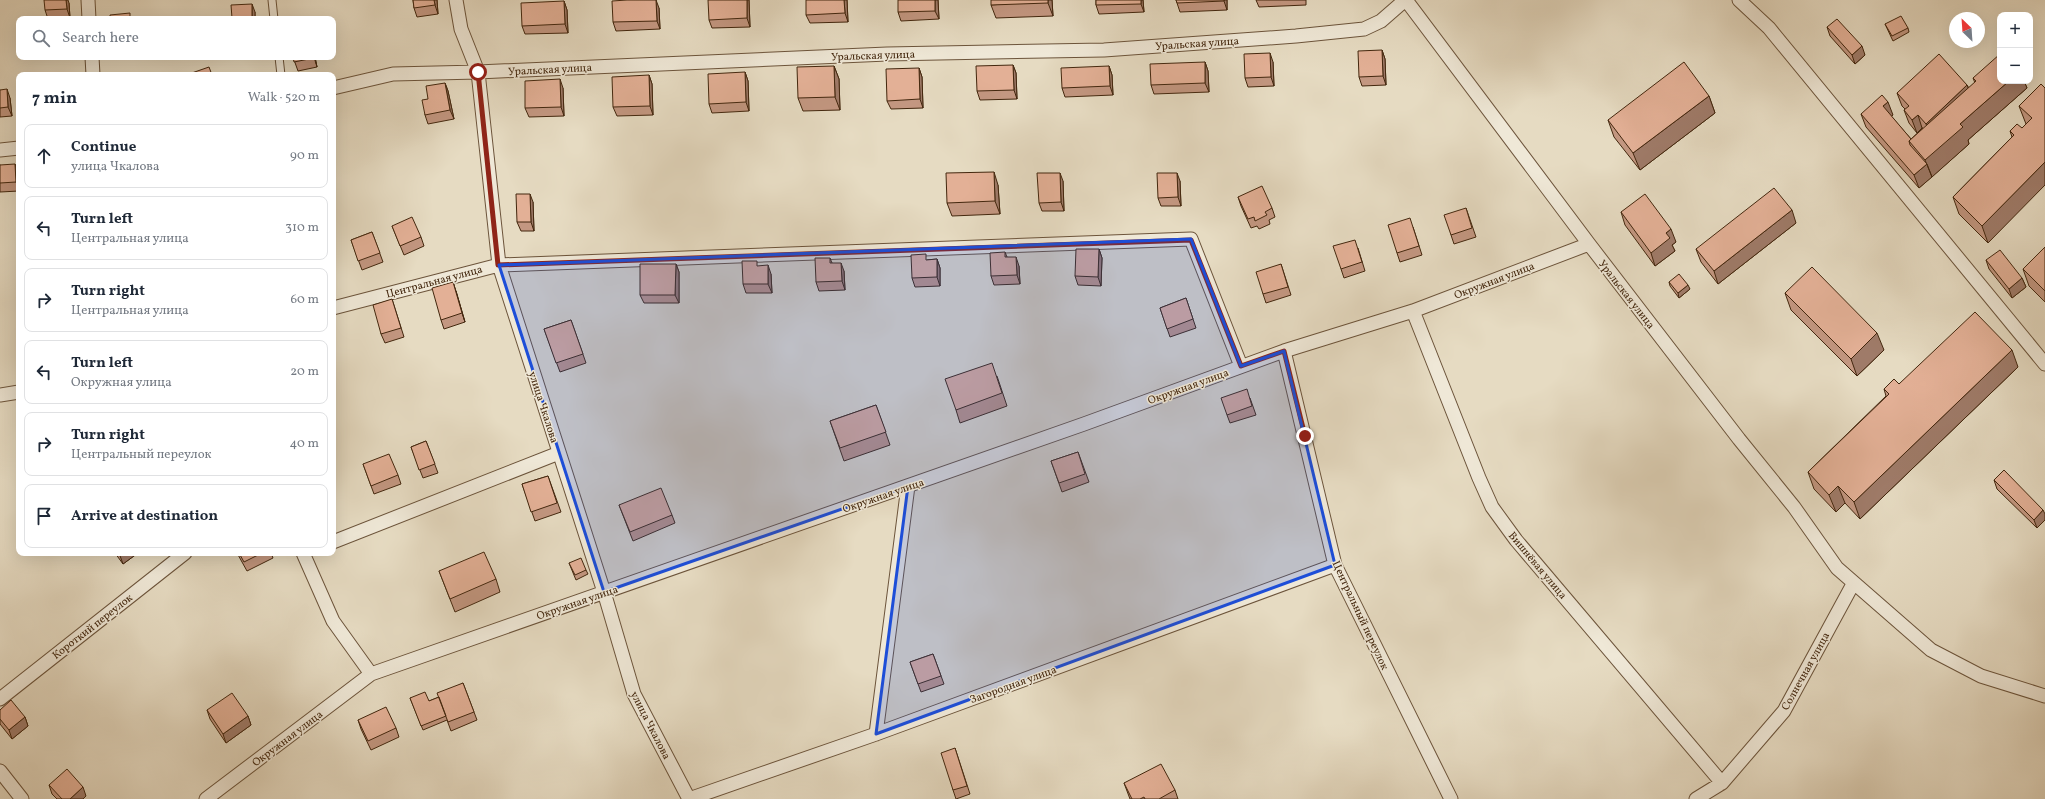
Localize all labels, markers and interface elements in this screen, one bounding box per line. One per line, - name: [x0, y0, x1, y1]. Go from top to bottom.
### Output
- north arrow: [1949, 12, 1985, 48]
- map controls: [1997, 12, 2033, 84]
- button: +: [1997, 12, 2033, 48]
- search box: [16, 16, 336, 60]
- icon: search: [30, 27, 52, 49]
- text: Search here: [62, 28, 139, 49]
- street label: Уральская улица: [1155, 34, 1240, 55]
- street label: Уральская улица: [831, 48, 916, 65]
- button: −: [1997, 48, 2033, 84]
- street label: Уральская улица: [508, 61, 593, 80]
- route start: [469, 63, 487, 81]
- text: 7 min: [32, 87, 77, 110]
- text: Walk · 520 m: [248, 89, 320, 107]
- text: Continue: [71, 137, 136, 158]
- icon: ahead: [33, 145, 55, 167]
- text: 90 m: [290, 147, 319, 165]
- text: улица Чкалова: [71, 158, 159, 176]
- text: Turn left: [71, 209, 133, 230]
- icon: left: [33, 217, 55, 239]
- text: 310 m: [285, 219, 319, 237]
- text: Центральная улица: [71, 230, 189, 248]
- street label: Уральская улица: [1594, 257, 1658, 333]
- street label: Окружная улица: [1452, 259, 1537, 304]
- street label: Центральная улица: [384, 262, 485, 303]
- text: Turn right: [71, 281, 145, 302]
- icon: right: [33, 289, 55, 311]
- text: 60 m: [291, 291, 319, 309]
- text: Центральная улица: [71, 302, 189, 320]
- text: Turn left: [71, 353, 133, 374]
- icon: left: [33, 361, 55, 383]
- text: 20 m: [290, 363, 319, 381]
- street label: Окружная улица: [1146, 366, 1232, 409]
- street label: улица Чкалова: [524, 370, 561, 446]
- text: Окружная улица: [71, 374, 172, 392]
- text: Turn right: [71, 425, 145, 446]
- route end: [1296, 427, 1314, 445]
- icon: right: [33, 433, 55, 455]
- text: 40 m: [290, 435, 319, 453]
- text: Центральный переулок: [71, 446, 212, 464]
- street label: Окружная улица: [841, 475, 927, 517]
- icon: arrive: [33, 505, 55, 527]
- text: Arrive at destination: [71, 506, 218, 527]
- street label: Вишнёвая улица: [1504, 529, 1570, 603]
- street label: Центральный переулок: [1328, 559, 1392, 673]
- street label: Окружная улица: [535, 582, 621, 624]
- street label: Короткий переулок: [50, 591, 136, 663]
- street label: Солнечная улица: [1779, 629, 1834, 714]
- street label: Загородная улица: [968, 663, 1059, 708]
- street label: улица Чкалова: [626, 689, 674, 763]
- street label: Окружная улица: [249, 707, 327, 771]

